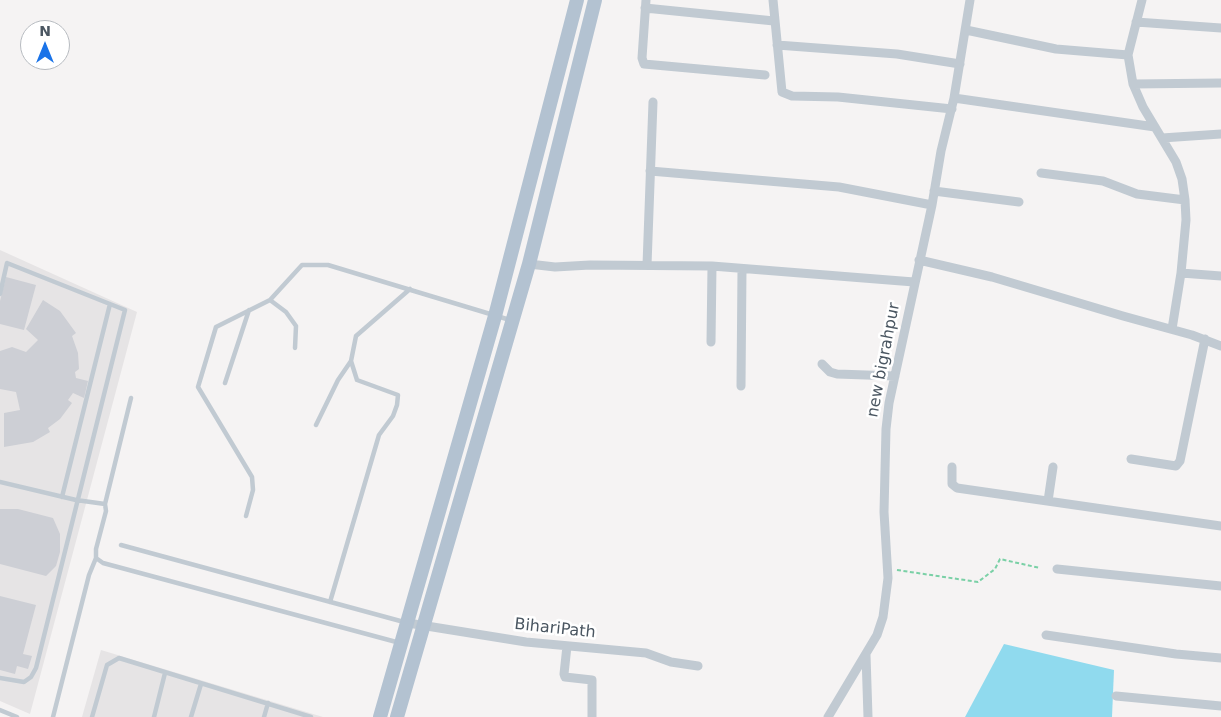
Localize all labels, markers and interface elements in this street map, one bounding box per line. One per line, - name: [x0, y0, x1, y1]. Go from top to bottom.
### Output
- north arrow: [20, 20, 70, 70]
- text: N: [39, 23, 51, 39]
- street label: new bigrahpur: [863, 301, 905, 419]
- street label: BihariPath: [513, 615, 597, 643]

